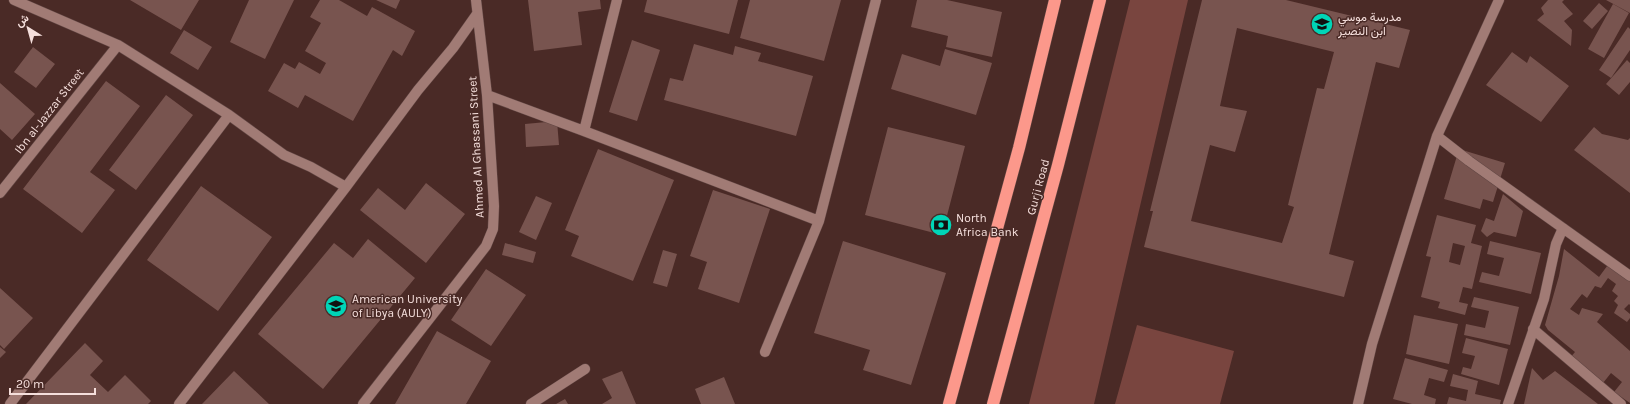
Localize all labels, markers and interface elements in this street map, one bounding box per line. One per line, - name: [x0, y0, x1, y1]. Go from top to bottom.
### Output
- north arrow: [8, 8, 48, 48]
- place label: مدرسة موسي ابن النصير: [1337, 10, 1401, 39]
- text: ش: [13, 11, 31, 30]
- school or university icon: مدرسة موسي ابن النصير: [1309, 11, 1335, 37]
- street label: Ibn al-Jazzar Street: [11, 65, 87, 156]
- street label: Ahmed Al Ghassani Street: [465, 75, 487, 218]
- street label: Gurji Road: [1024, 158, 1052, 216]
- place label: North Africa Bank: [956, 211, 1019, 239]
- bank icon: North Africa Bank: [928, 212, 954, 238]
- place label: American University of Libya (AULY): [352, 292, 463, 320]
- school or university icon: American University of Libya (AULY): [323, 293, 349, 319]
- scale bar: [10, 370, 95, 396]
- text: 20 m: [16, 377, 44, 391]

